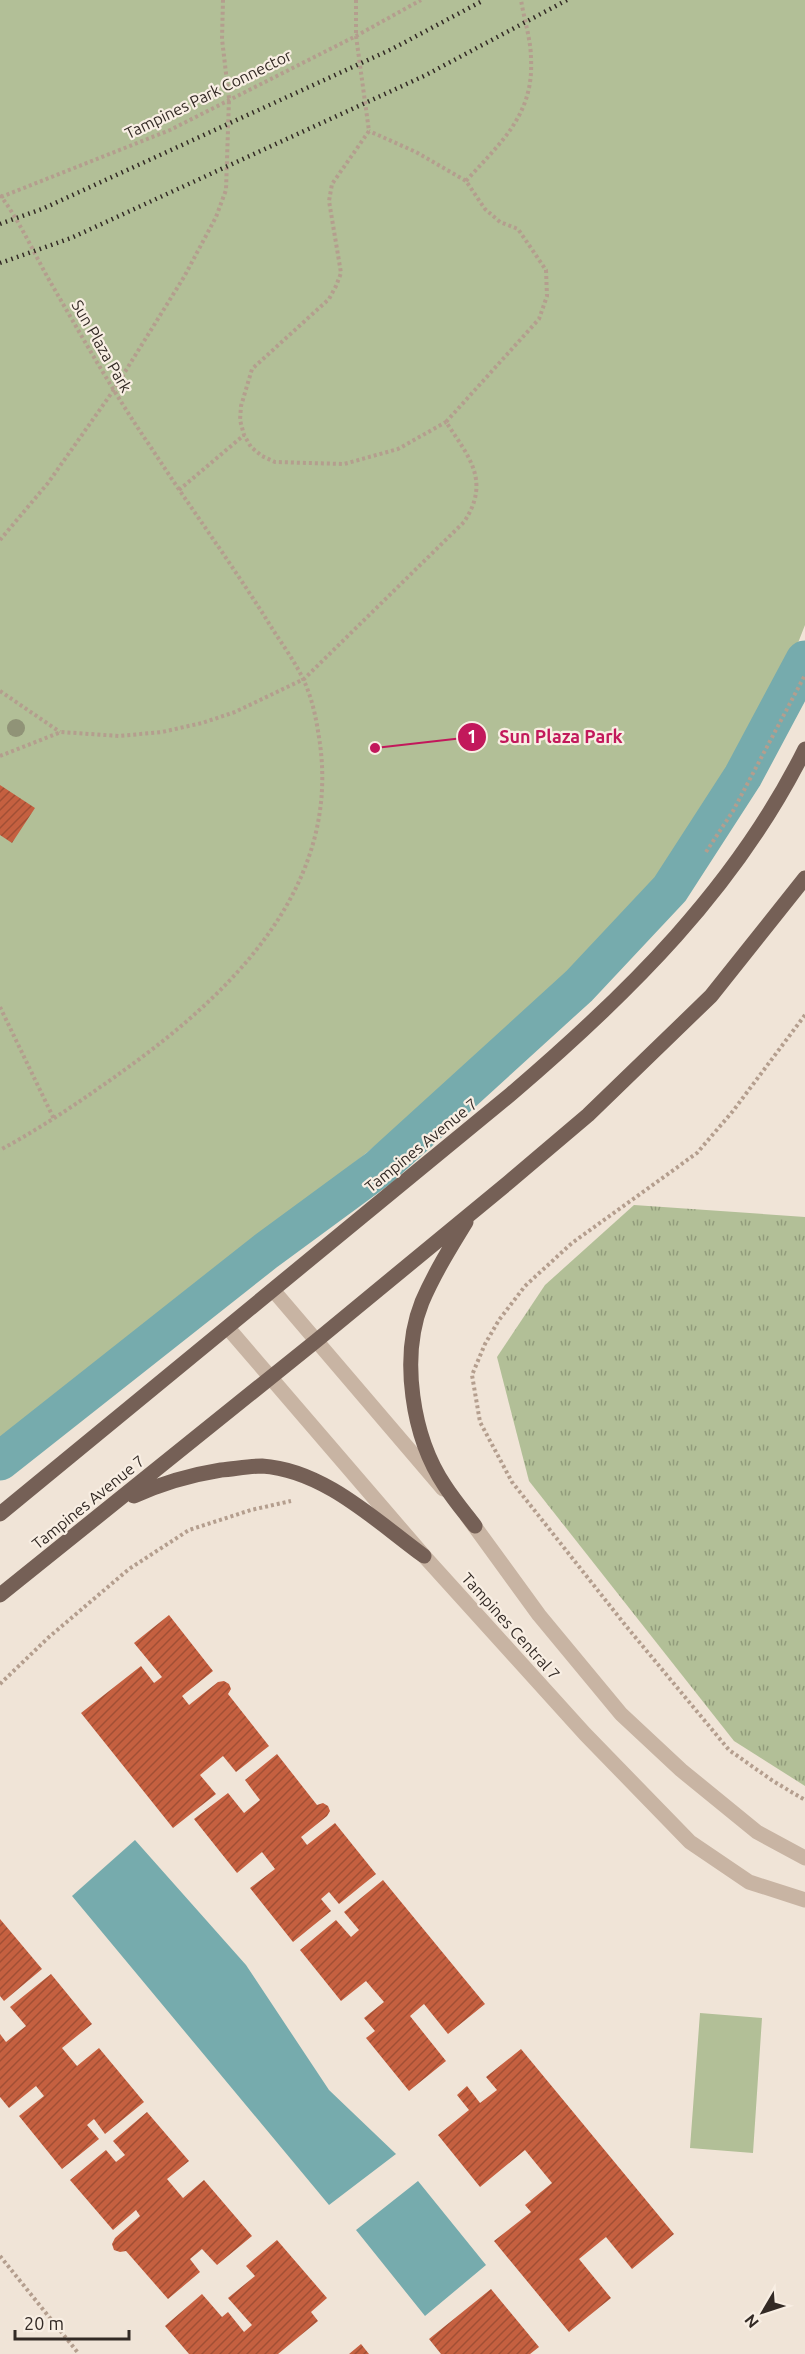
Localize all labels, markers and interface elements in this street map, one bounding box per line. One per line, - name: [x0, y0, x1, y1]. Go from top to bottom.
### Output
- street label: Tampines Park Connector: [122, 46, 294, 142]
- street label: Sun Plaza Park: [68, 297, 136, 395]
- callout: Sun Plaza Park: [457, 719, 634, 755]
- text: 1: [467, 726, 477, 746]
- text: Sun Plaza Park: [499, 726, 623, 746]
- street label: Tampines Avenue 7: [361, 1094, 481, 1196]
- street label: Tampines Avenue 7: [28, 1451, 148, 1553]
- street label: Tampines Central 7: [458, 1569, 564, 1683]
- north arrow: [733, 2282, 793, 2342]
- scale bar: [15, 2303, 129, 2341]
- text: N: [741, 2311, 762, 2332]
- text: 20 m: [24, 2313, 64, 2333]

